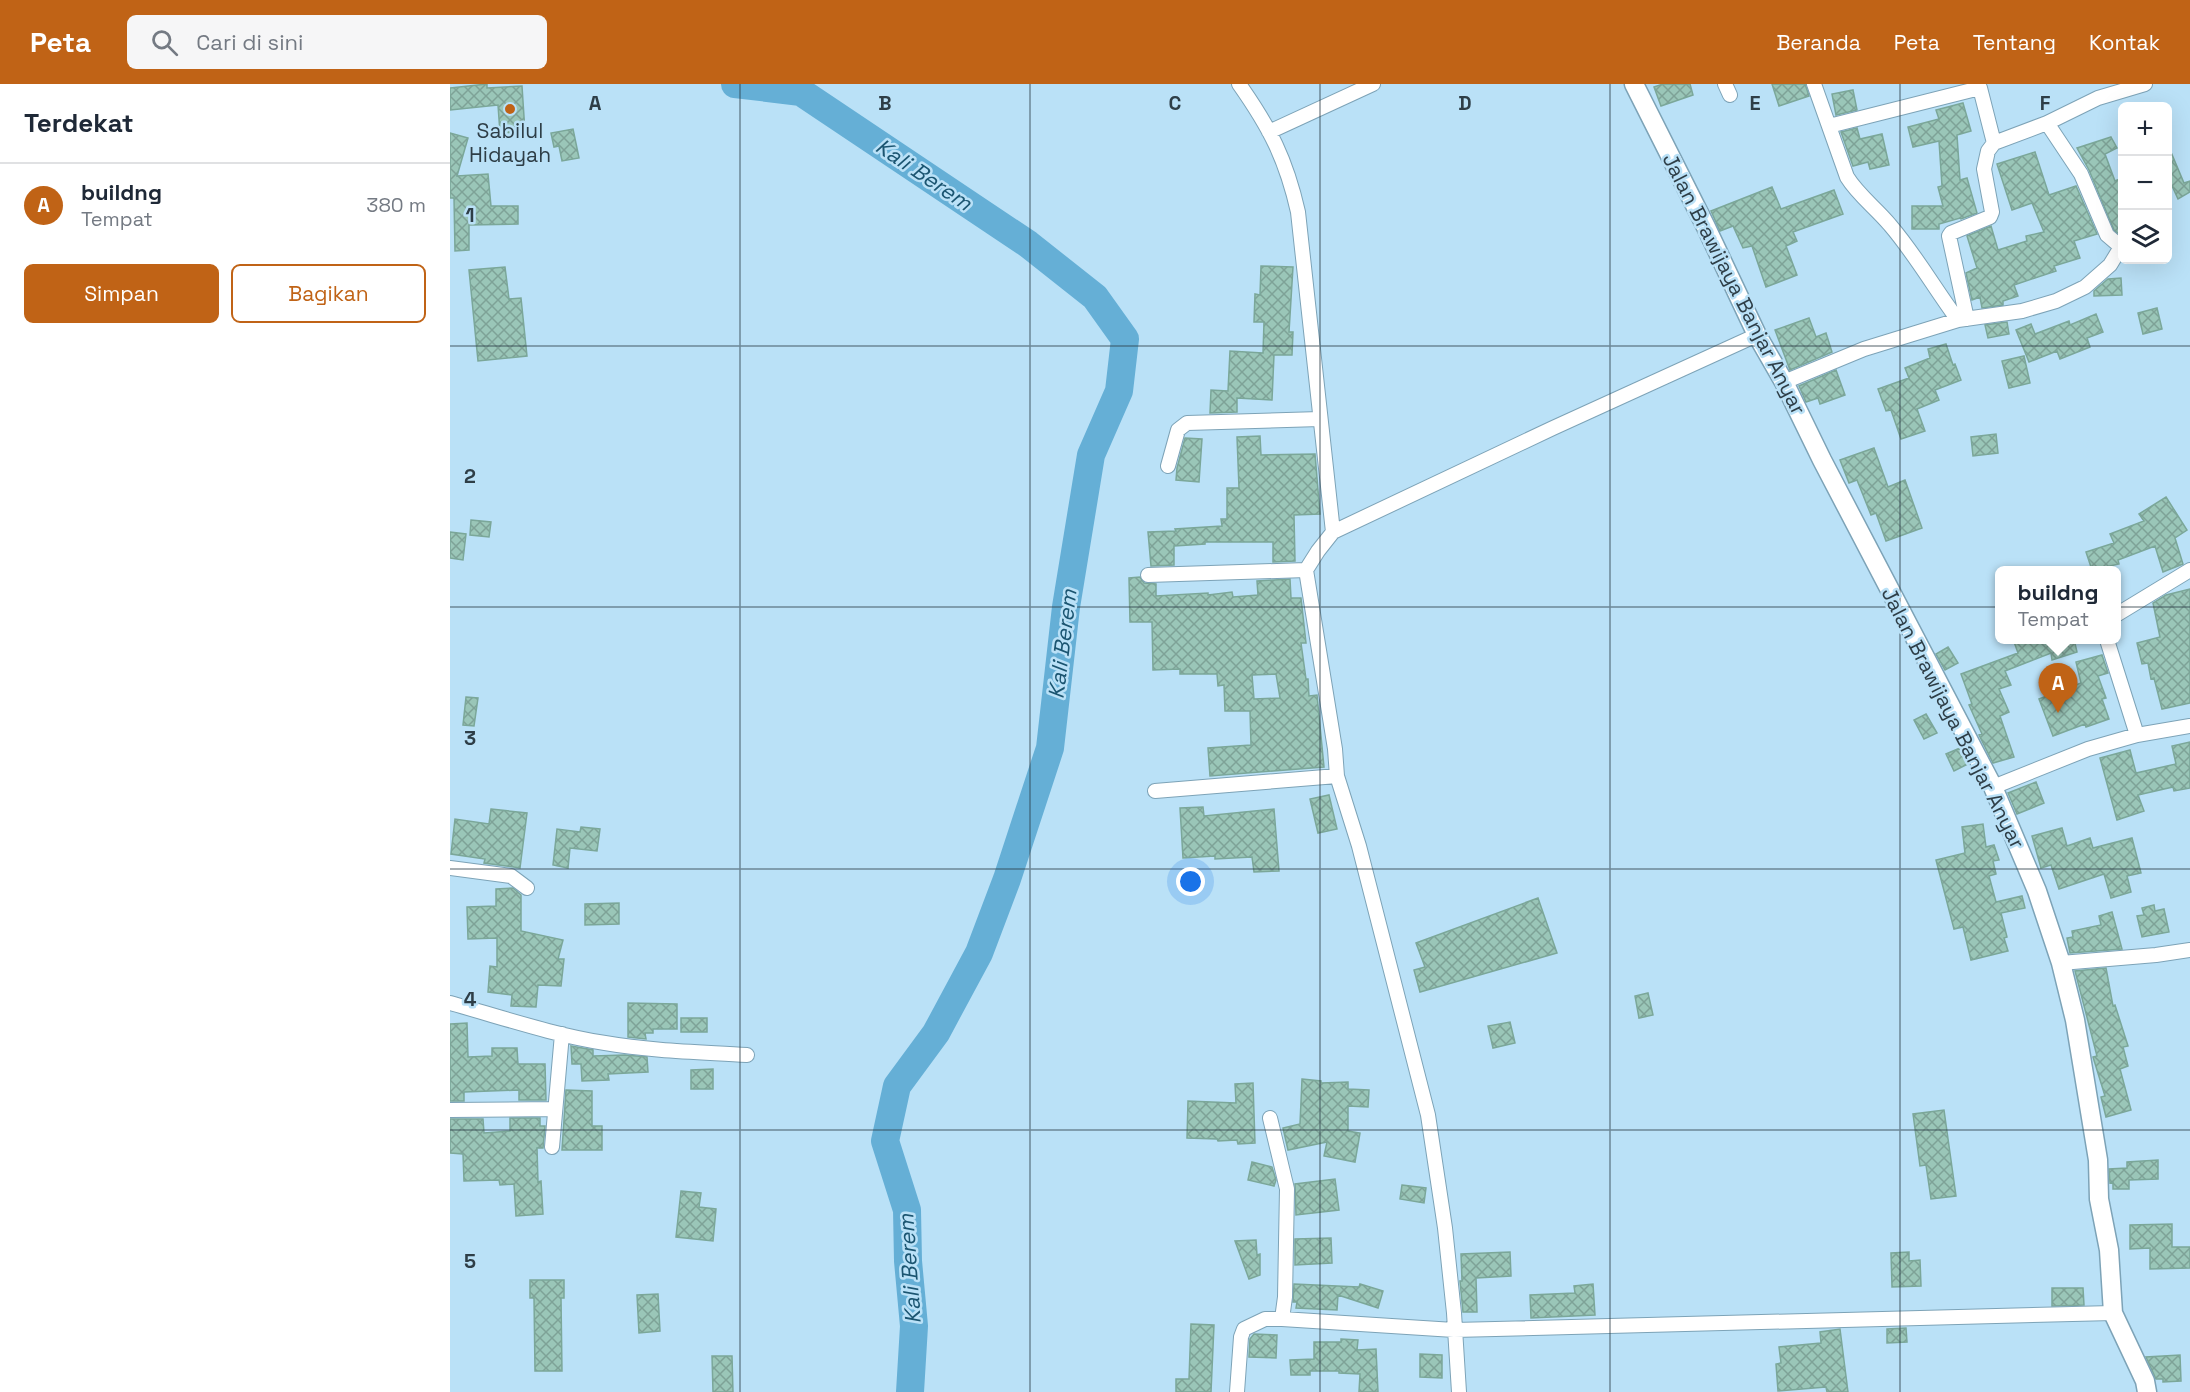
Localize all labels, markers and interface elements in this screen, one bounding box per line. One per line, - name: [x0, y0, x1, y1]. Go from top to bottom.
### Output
- search box: [127, 15, 547, 69]
- text: Peta: [30, 24, 91, 60]
- icon: search: [148, 26, 181, 59]
- text: Cari di sini: [196, 28, 303, 56]
- text: Beranda: [1776, 29, 1861, 56]
- text: Peta: [1894, 29, 1940, 56]
- text: Tentang: [1973, 29, 2056, 56]
- text: Kontak: [2089, 29, 2160, 56]
- text: A: [589, 90, 602, 116]
- text: B: [878, 90, 892, 116]
- text: C: [1169, 90, 1182, 116]
- text: D: [1458, 90, 1472, 116]
- text: E: [1749, 90, 1761, 116]
- text: F: [2040, 90, 2051, 116]
- marker: Sabilul Hidayah: [503, 102, 517, 116]
- map controls: [2118, 102, 2172, 264]
- button: +: [2118, 102, 2172, 156]
- text: Terdekat: [24, 106, 134, 140]
- place label: Sabilul Hidayah: [469, 117, 551, 168]
- water label: Kali Berem: [871, 132, 978, 217]
- street label: Jalan Brawijaya Banjar Anyar: [1657, 148, 1812, 419]
- button: −: [2118, 156, 2172, 210]
- text: buildng: [81, 178, 162, 206]
- text: A: [37, 192, 50, 218]
- text: 380 m: [366, 192, 426, 218]
- text: 1: [465, 202, 475, 228]
- text: Tempat: [81, 206, 153, 232]
- button: layers: [2118, 210, 2172, 264]
- button: Simpan: [24, 264, 219, 323]
- button: Bagikan: [231, 264, 426, 323]
- text: 2: [464, 463, 476, 489]
- popup: [1995, 566, 2121, 644]
- text: buildng: [2018, 578, 2098, 606]
- street label: Jalan Brawijaya Banjar Anyar: [1876, 582, 2031, 853]
- water label: Kali Berem: [1041, 587, 1083, 700]
- text: Tempat: [2018, 606, 2089, 632]
- pin: A: [2038, 664, 2078, 713]
- text: 3: [464, 725, 476, 751]
- your location: [1176, 867, 1205, 896]
- text: 4: [464, 986, 477, 1012]
- water label: Kali Berem: [891, 1212, 927, 1325]
- text: 5: [464, 1248, 476, 1274]

